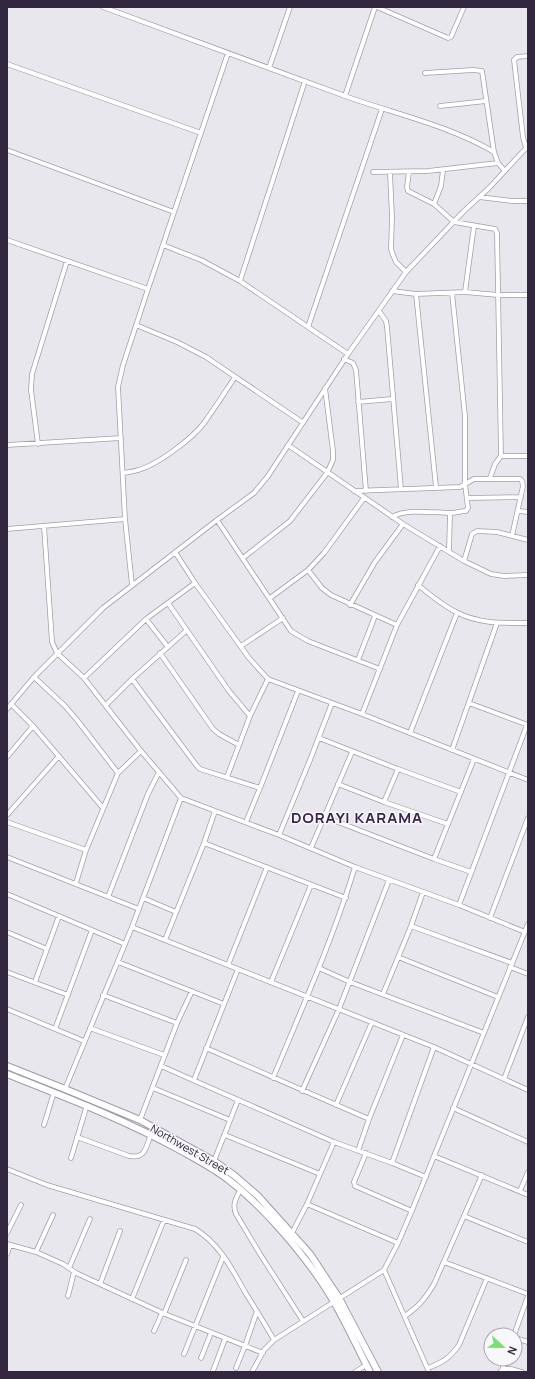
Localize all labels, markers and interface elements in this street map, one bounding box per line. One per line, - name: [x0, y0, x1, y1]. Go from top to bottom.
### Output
- district label: DORAYI KARAMA: [291, 807, 423, 828]
- street label: Northwest Street: [148, 1120, 232, 1178]
- north arrow: [483, 1327, 523, 1367]
- text: N: [504, 1344, 521, 1357]

